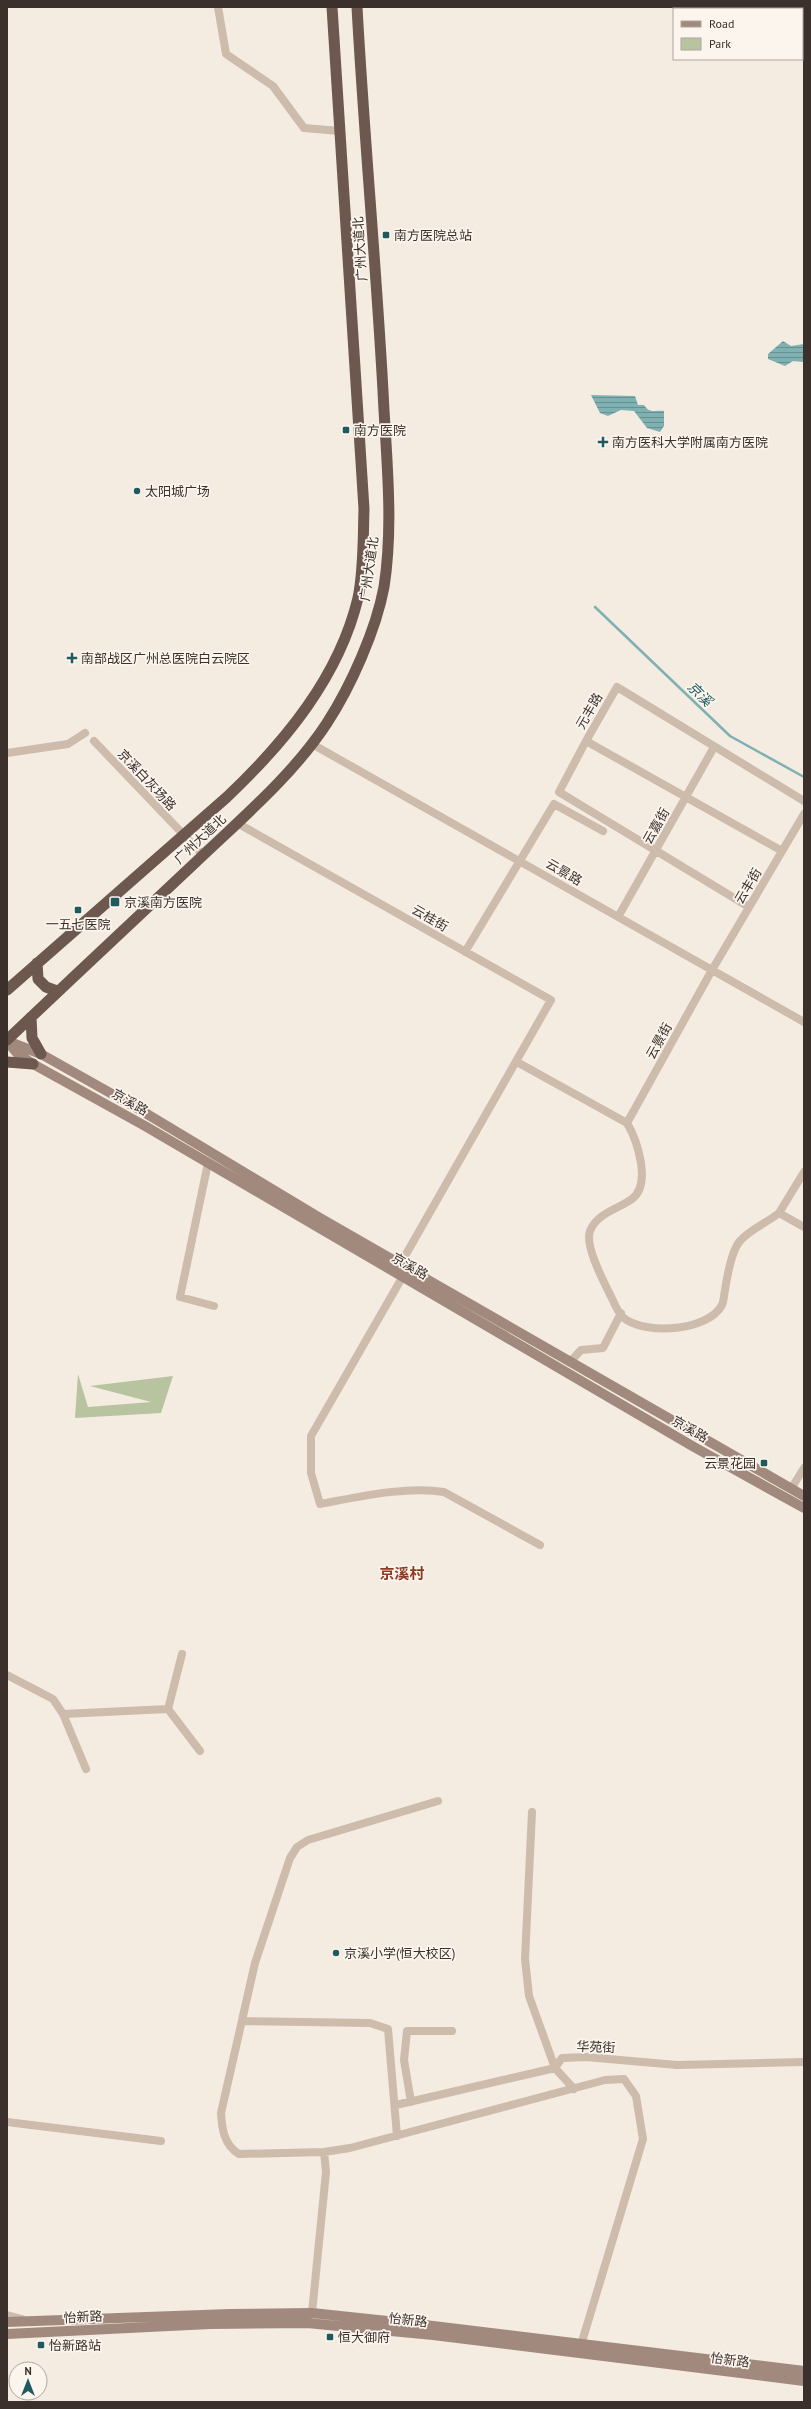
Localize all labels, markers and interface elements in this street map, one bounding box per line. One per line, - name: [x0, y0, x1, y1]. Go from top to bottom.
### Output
- legend: [673, 8, 803, 60]
- text: Road: [709, 16, 734, 31]
- text: Park: [709, 36, 731, 51]
- street label: 广州大道北: [349, 216, 371, 282]
- place label: 南方医院总站: [394, 227, 472, 244]
- marker: 南方医院总站: [381, 230, 391, 240]
- place label: 南方医院: [354, 422, 406, 439]
- marker: 南方医院: [341, 425, 351, 435]
- place label: 南方医科大学附属南方医院: [612, 434, 768, 451]
- marker: 南方医科大学附属南方医院: [597, 436, 609, 448]
- place label: 太阳城广场: [145, 483, 210, 500]
- marker: 太阳城广场: [132, 486, 142, 496]
- street label: 广州大道北: [356, 536, 382, 602]
- place label: 南部战区广州总医院白云院区: [81, 650, 250, 667]
- marker: 南部战区广州总医院白云院区: [66, 652, 78, 664]
- water label: 京溪: [684, 678, 718, 712]
- street label: 元丰路: [572, 690, 606, 732]
- street label: 京溪白灰场路: [114, 746, 180, 814]
- street label: 云嘉街: [639, 805, 673, 847]
- street label: 广州大道北: [170, 811, 230, 867]
- street label: 云景路: [543, 855, 585, 889]
- street label: 云丰街: [731, 865, 765, 907]
- place label: 京溪南方医院: [124, 894, 202, 911]
- marker: 京溪南方医院: [109, 896, 121, 908]
- street label: 云桂街: [409, 901, 451, 935]
- marker: 一五七医院: [73, 905, 83, 915]
- place label: 一五七医院: [45, 916, 111, 933]
- street label: 云景街: [642, 1020, 676, 1062]
- street label: 京溪路: [109, 1085, 151, 1119]
- street label: 京溪路: [389, 1249, 431, 1283]
- street label: 京溪路: [669, 1412, 711, 1446]
- place label: 云景花园: [704, 1455, 756, 1472]
- marker: 云景花园: [759, 1458, 769, 1468]
- district label: 京溪村: [379, 1564, 425, 1583]
- place label: 京溪小学(恒大校区): [344, 1945, 455, 1962]
- marker: 京溪小学(恒大校区): [331, 1948, 341, 1958]
- street label: 华苑街: [576, 2038, 616, 2056]
- street label: 怡新路: [63, 2307, 103, 2327]
- street label: 怡新路: [388, 2310, 428, 2330]
- place label: 恒大御府: [338, 2329, 390, 2346]
- marker: 恒大御府: [325, 2332, 335, 2342]
- place label: 怡新路站: [49, 2337, 101, 2354]
- marker: 怡新路站: [36, 2340, 46, 2350]
- street label: 怡新路: [710, 2349, 750, 2371]
- north arrow: [8, 2361, 48, 2401]
- text: N: [24, 2364, 32, 2378]

